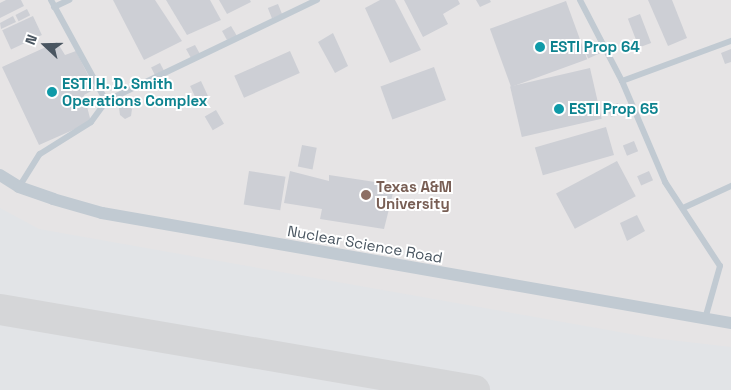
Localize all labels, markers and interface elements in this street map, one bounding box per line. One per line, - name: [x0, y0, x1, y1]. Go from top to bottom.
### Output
- north arrow: [20, 20, 70, 70]
- text: N: [21, 32, 41, 47]
- place label: ESTI Prop 64: [550, 38, 640, 56]
- marker: ESTI Prop 64: [534, 41, 546, 53]
- place label: ESTI H. D. Smith Operations Complex: [62, 74, 207, 109]
- marker: ESTI H. D. Smith Operations Complex: [46, 86, 58, 98]
- place label: ESTI Prop 65: [569, 100, 658, 118]
- marker: ESTI Prop 65: [553, 103, 565, 115]
- place label: Texas A&M University: [376, 177, 452, 212]
- marker: Texas A&M University: [360, 189, 372, 201]
- street label: Nuclear Science Road: [286, 221, 444, 267]

